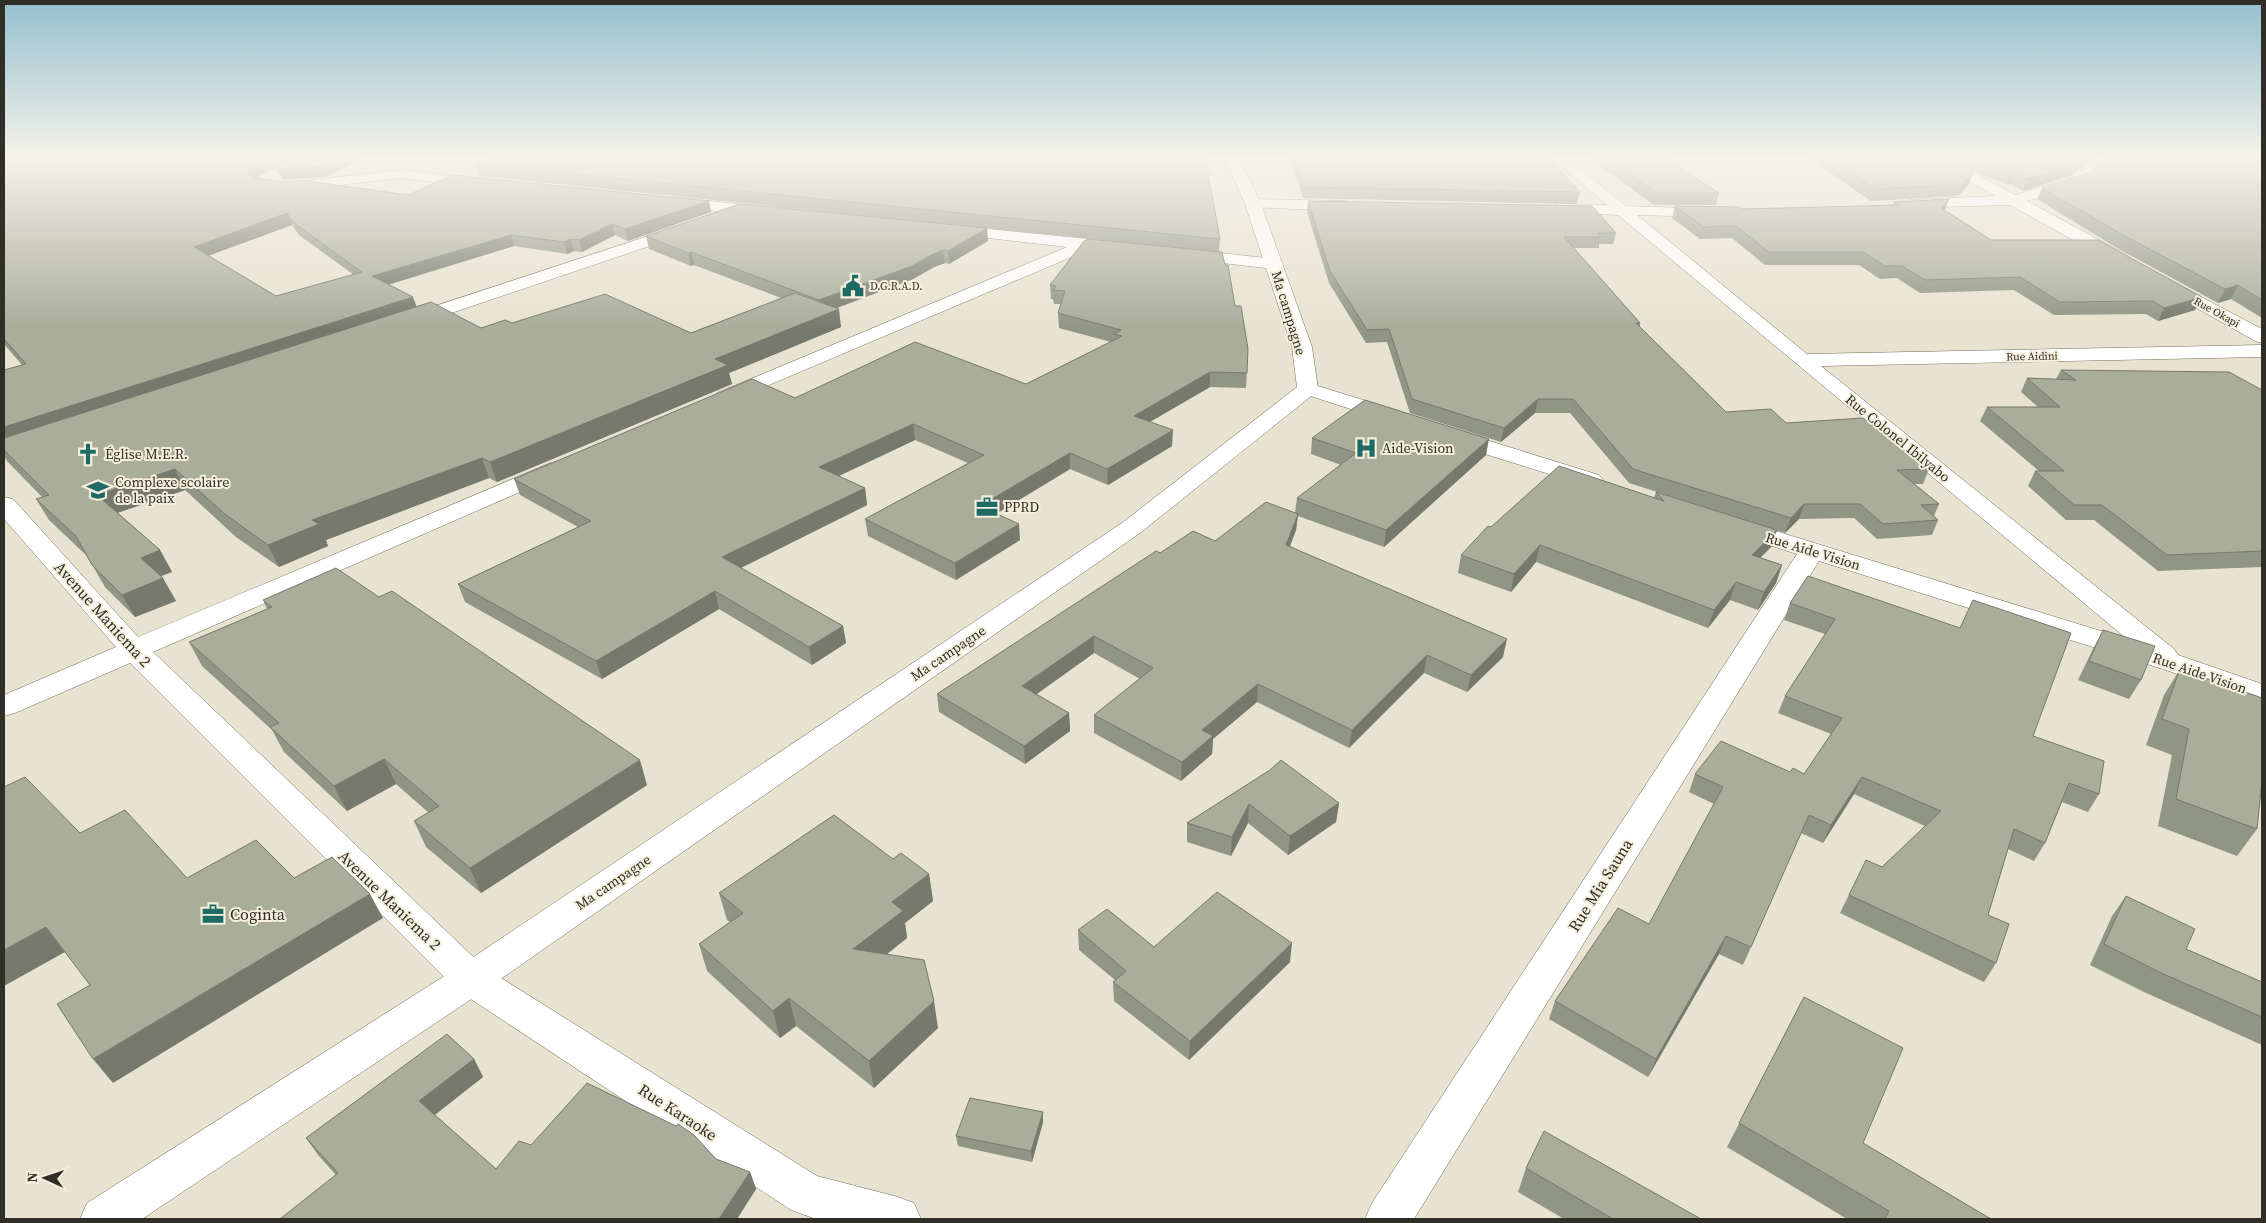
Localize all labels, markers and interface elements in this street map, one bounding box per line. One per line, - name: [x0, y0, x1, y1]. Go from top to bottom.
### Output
- street label: Ma campagne: [1267, 268, 1311, 358]
- public building icon: D.G.R.A.D.: [840, 273, 866, 299]
- place label: D.G.R.A.D.: [870, 279, 922, 294]
- street label: Rue Okapi: [2191, 294, 2242, 331]
- street label: Rue Aidini: [2006, 349, 2058, 364]
- street label: Rue Colonel Ibilyabo: [1841, 389, 1955, 487]
- hospital icon: Aide-Vision: [1353, 435, 1379, 461]
- place label: Aide-Vision: [1382, 438, 1454, 458]
- church icon: Église M.E.R.: [75, 441, 101, 467]
- place label: Église M.E.R.: [105, 444, 188, 464]
- place label: Complexe scolaire de la paix: [115, 472, 229, 508]
- school or university icon: Complexe scolaire de la paix: [85, 477, 111, 503]
- office icon: PPRD: [974, 494, 1000, 520]
- place label: PPRD: [1004, 497, 1039, 517]
- street label: Rue Aide Vision: [1763, 527, 1863, 575]
- street label: Avenue Maniema 2: [50, 556, 156, 672]
- street label: Ma campagne: [906, 620, 990, 686]
- street label: Rue Aide Vision: [2150, 648, 2250, 699]
- street label: Rue Mia Sauna: [1563, 834, 1638, 936]
- street label: Avenue Maniema 2: [334, 845, 446, 955]
- street label: Ma campagne: [571, 849, 655, 915]
- office icon: Coginta: [200, 901, 226, 927]
- place label: Coginta: [230, 903, 286, 925]
- street label: Rue Karaoke: [634, 1078, 722, 1146]
- north arrow: [20, 1153, 70, 1203]
- text: N: [22, 1172, 42, 1183]

